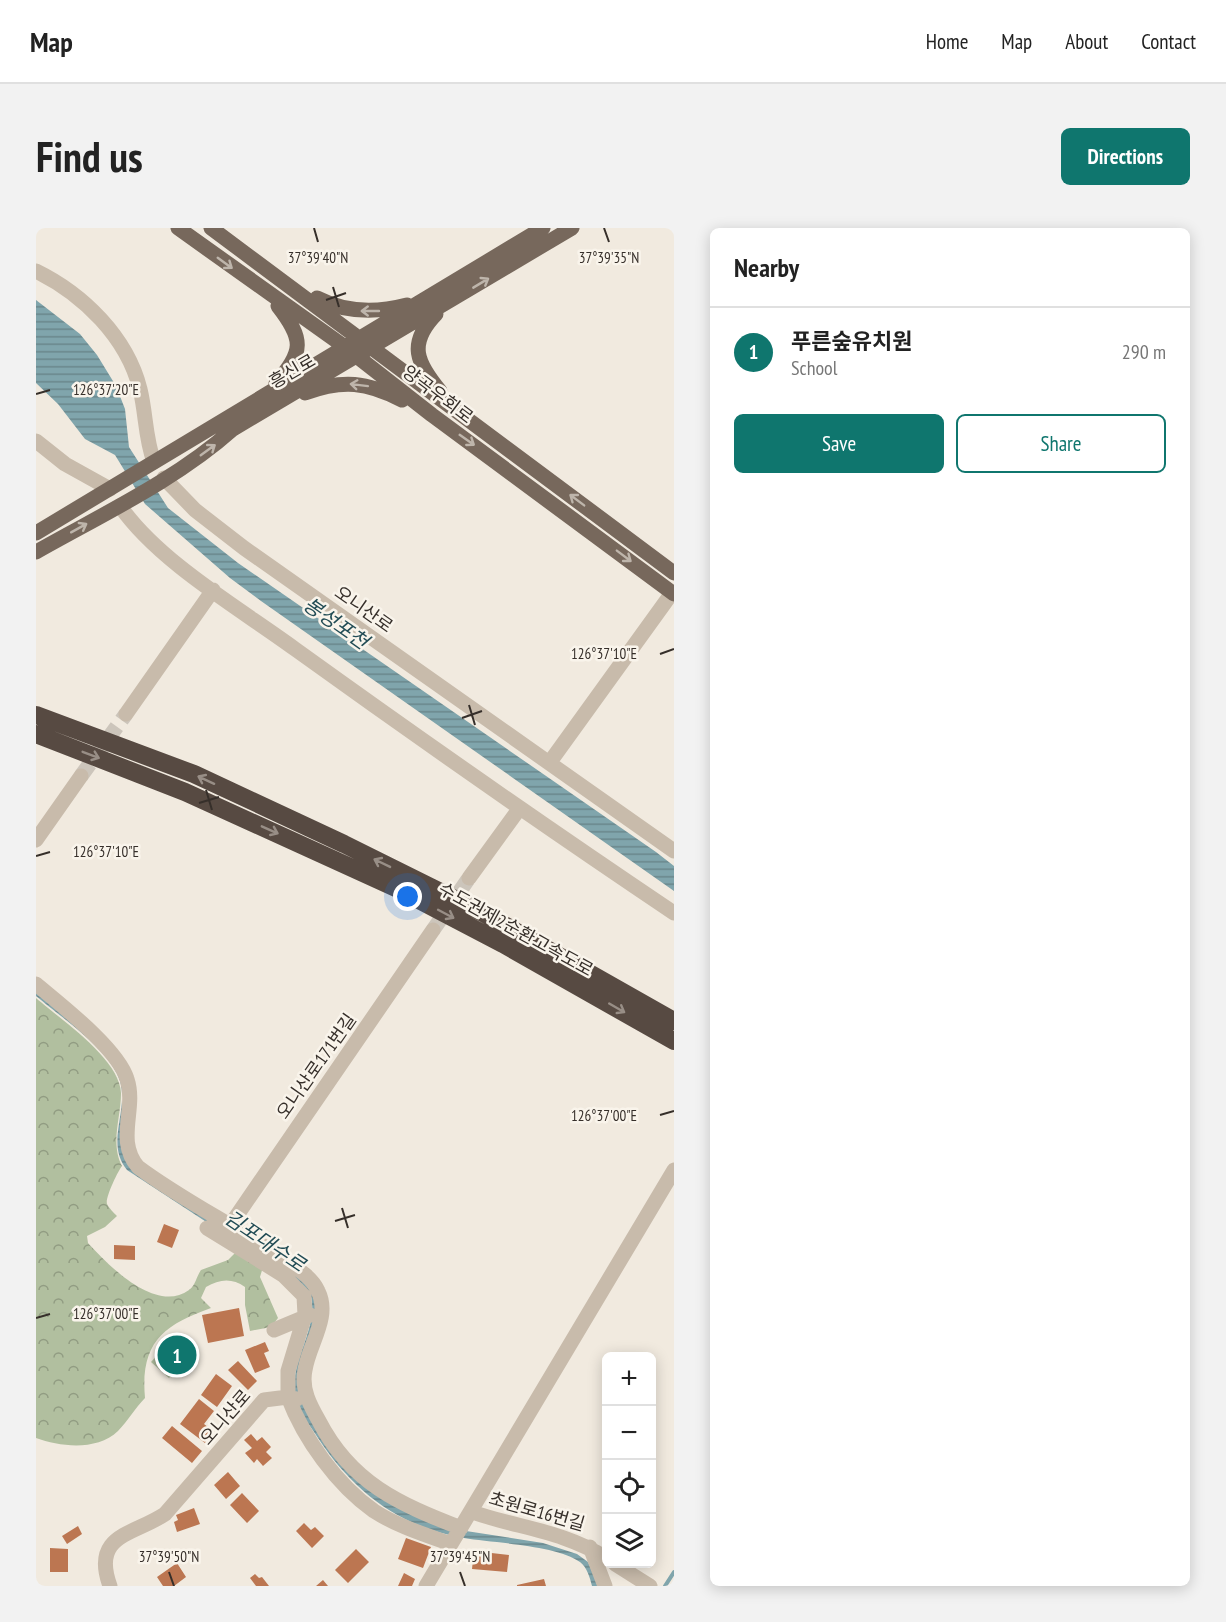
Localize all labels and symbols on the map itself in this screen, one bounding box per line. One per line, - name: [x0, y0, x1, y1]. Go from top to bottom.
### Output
- text: 37°39'40"N: [288, 248, 348, 267]
- text: 37°39'35"N: [579, 248, 639, 267]
- one-way arrow: [216, 256, 232, 269]
- one-way arrow: [472, 276, 489, 288]
- one-way arrow: [361, 305, 381, 317]
- street label: 흥신로: [265, 349, 319, 393]
- street label: 양곡우회로: [398, 360, 478, 428]
- one-way arrow: [350, 379, 369, 390]
- text: 126°37'20"E: [73, 380, 139, 399]
- one-way arrow: [458, 434, 474, 446]
- one-way arrow: [199, 444, 215, 456]
- one-way arrow: [569, 494, 585, 507]
- one-way arrow: [70, 522, 88, 533]
- one-way arrow: [615, 549, 631, 562]
- street label: 오니산로: [330, 581, 398, 637]
- water label: 봉성포천: [298, 591, 376, 656]
- text: 126°37'10"E: [571, 644, 637, 663]
- one-way arrow: [81, 750, 99, 761]
- one-way arrow: [198, 774, 216, 785]
- one-way arrow: [261, 825, 279, 837]
- text: 126°37'10"E: [73, 842, 139, 861]
- one-way arrow: [374, 857, 392, 869]
- street label: 수도권제2순환고속도로: [434, 877, 598, 981]
- your location: [393, 882, 422, 911]
- one-way arrow: [437, 909, 455, 920]
- one-way arrow: [608, 1003, 625, 1015]
- street label: 오니산로171번길: [271, 1009, 361, 1123]
- text: 126°37'00"E: [571, 1106, 637, 1125]
- water label: 김포대수로: [220, 1204, 312, 1278]
- text: 126°37'00"E: [73, 1304, 139, 1323]
- pin: 1: [158, 1332, 196, 1378]
- street label: 오니산로: [195, 1384, 255, 1450]
- street label: 초원로16번길: [486, 1486, 588, 1536]
- text: 37°39'50"N: [139, 1547, 199, 1566]
- text: 37°39'45"N: [430, 1547, 490, 1566]

